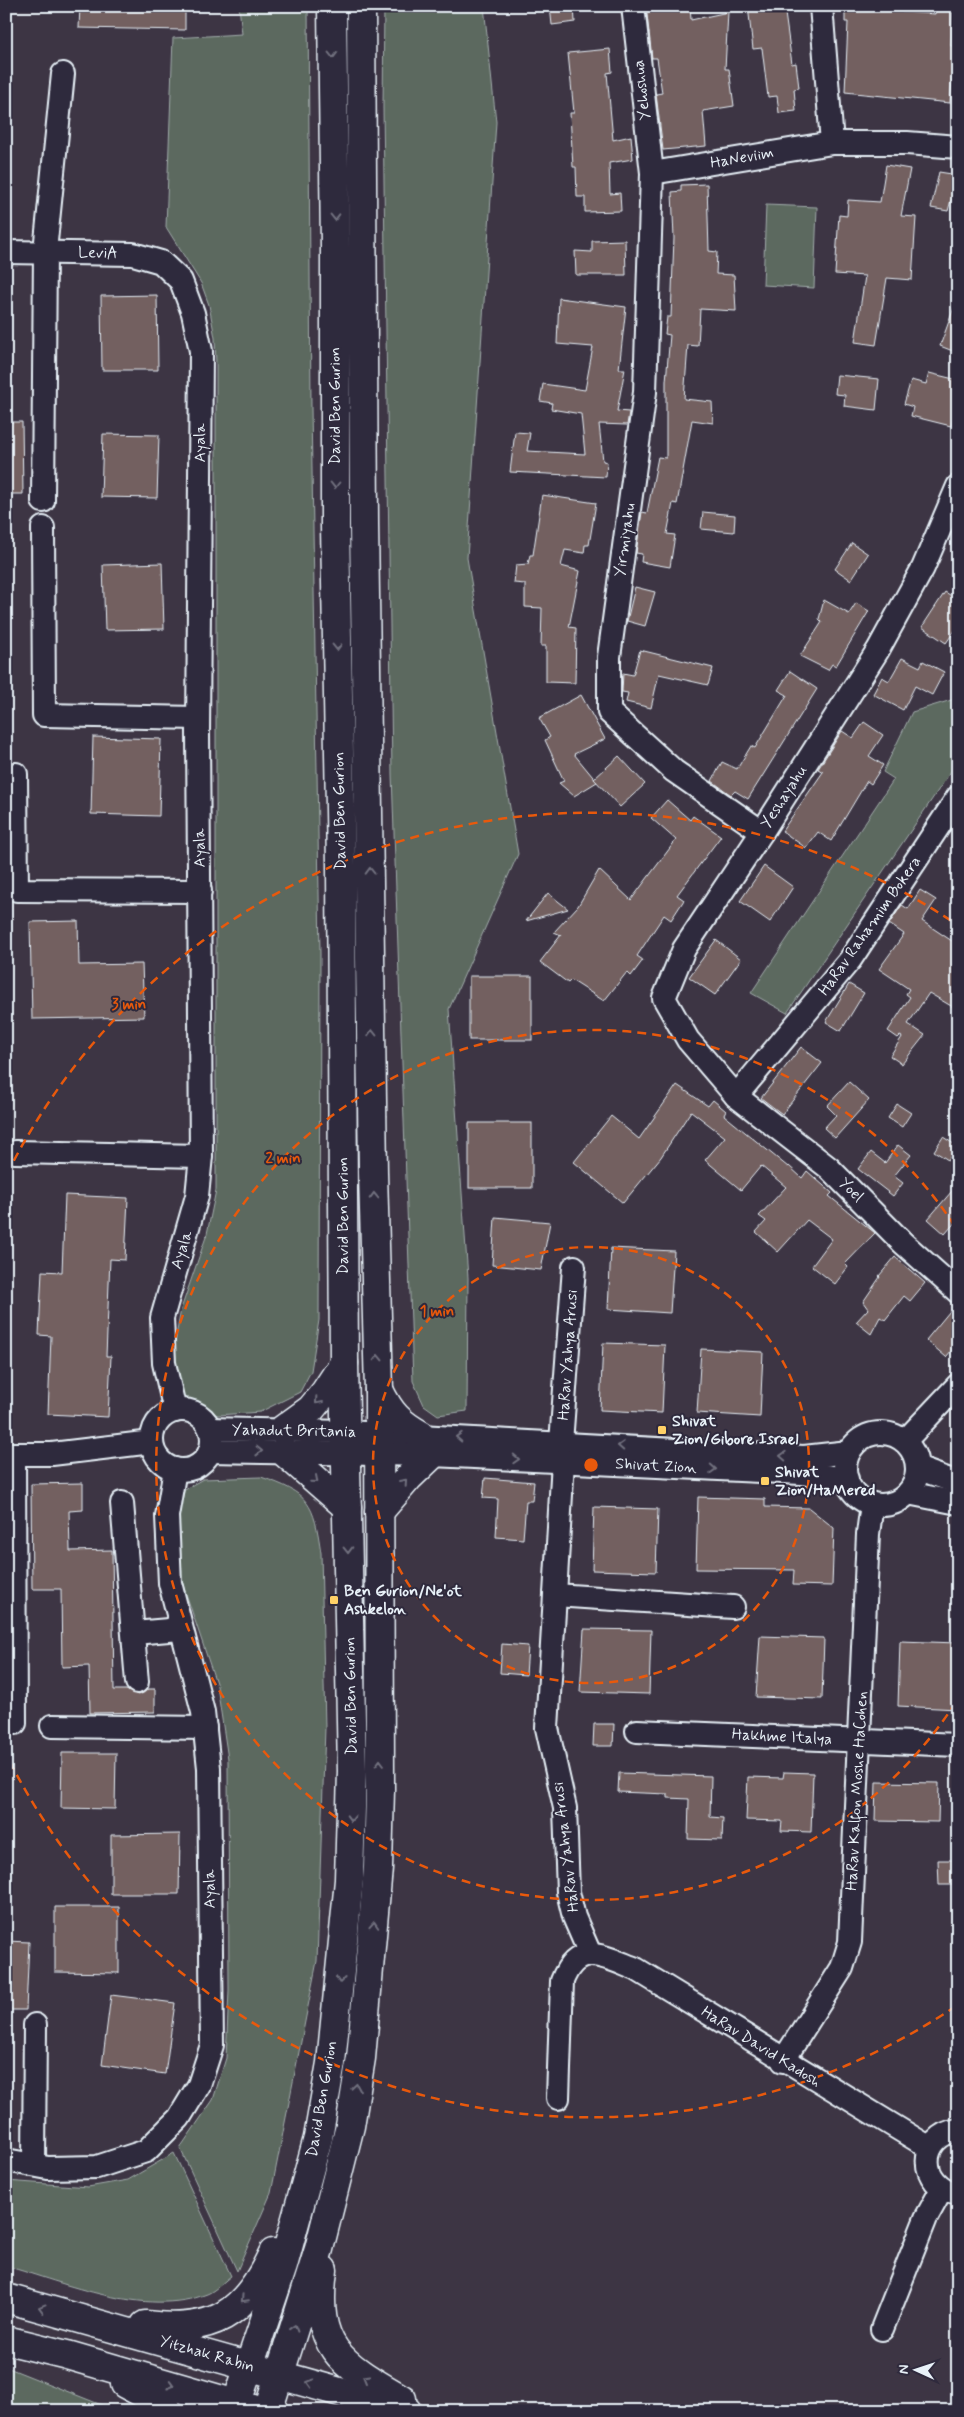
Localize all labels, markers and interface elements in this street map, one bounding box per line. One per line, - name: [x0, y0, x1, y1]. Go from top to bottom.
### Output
- one-way arrow: [327, 51, 338, 59]
- street label: Yehoshua: [628, 59, 656, 121]
- street label: HaNeviim: [709, 142, 775, 174]
- one-way arrow: [330, 214, 340, 222]
- street label: LeviA: [78, 242, 118, 264]
- street label: David Ben Gurion: [325, 347, 346, 465]
- street label: Ayala: [190, 423, 211, 462]
- one-way arrow: [330, 482, 340, 489]
- street label: Yirmiyahu: [609, 502, 641, 578]
- one-way arrow: [332, 644, 342, 652]
- street label: David Ben Gurion: [328, 752, 352, 870]
- street label: Yeshayahu: [756, 761, 812, 833]
- street label: Ayala: [189, 828, 211, 868]
- street label: HaRav Rahamim Bokera: [814, 852, 926, 1000]
- one-way arrow: [365, 866, 375, 874]
- text: 3 min: [112, 995, 146, 1015]
- one-way arrow: [367, 1029, 377, 1036]
- text: 2 min: [265, 1149, 301, 1169]
- street label: David Ben Gurion: [333, 1157, 354, 1275]
- street label: Yoel: [834, 1173, 868, 1207]
- one-way arrow: [369, 1191, 379, 1199]
- street label: Ayala: [166, 1228, 198, 1272]
- street label: HaRav Yahya Arusi: [553, 1288, 583, 1421]
- text: 1 min: [420, 1302, 454, 1322]
- one-way arrow: [373, 1354, 384, 1362]
- one-way arrow: [314, 1395, 323, 1404]
- place label: Shivat Zion/Gibore Israel: [672, 1411, 798, 1450]
- street label: Yahadut Britania: [231, 1419, 357, 1443]
- marker: Shivat Zion/Gibore Israel: [656, 1424, 668, 1436]
- one-way arrow: [454, 1432, 462, 1443]
- one-way arrow: [617, 1441, 625, 1452]
- one-way arrow: [255, 1446, 263, 1457]
- one-way arrow: [779, 1451, 787, 1462]
- street label: Shivat Zion: [615, 1453, 698, 1479]
- one-way arrow: [512, 1454, 520, 1464]
- centre of rings: [582, 1456, 600, 1474]
- place label: Shivat Zion/HaMered: [775, 1462, 875, 1501]
- one-way arrow: [710, 1463, 718, 1474]
- one-way arrow: [310, 1474, 319, 1483]
- marker: Shivat Zion/HaMered: [759, 1475, 771, 1487]
- one-way arrow: [399, 1479, 407, 1488]
- one-way arrow: [343, 1546, 353, 1554]
- place label: Ben Gurion/Ne'ot Ashkelon: [344, 1581, 462, 1620]
- marker: Ben Gurion/Ne'ot Ashkelon: [328, 1594, 340, 1606]
- street label: David Ben Gurion: [339, 1637, 363, 1755]
- street label: HaRav Kalfon Moshe HaCohen: [841, 1691, 875, 1891]
- street label: Hakhme Italya: [731, 1724, 833, 1750]
- one-way arrow: [375, 1758, 385, 1766]
- street label: HaRav Yahya Arusi: [548, 1780, 584, 1913]
- one-way arrow: [345, 1814, 356, 1822]
- street label: Ayala: [199, 1869, 221, 1909]
- one-way arrow: [368, 1921, 379, 1929]
- one-way arrow: [335, 1976, 346, 1984]
- street label: HaRav David Kadosh: [697, 2002, 825, 2092]
- street label: David Ben Gurion: [301, 2039, 343, 2159]
- one-way arrow: [351, 2082, 361, 2091]
- one-way arrow: [241, 2294, 250, 2303]
- one-way arrow: [37, 2303, 46, 2314]
- one-way arrow: [289, 2325, 299, 2333]
- street label: Yitzhak Rabin: [157, 2330, 257, 2378]
- north arrow: [892, 2344, 942, 2394]
- text: N: [895, 2364, 913, 2375]
- one-way arrow: [362, 2374, 371, 2384]
- one-way arrow: [306, 2379, 314, 2389]
- one-way arrow: [167, 2380, 175, 2390]

